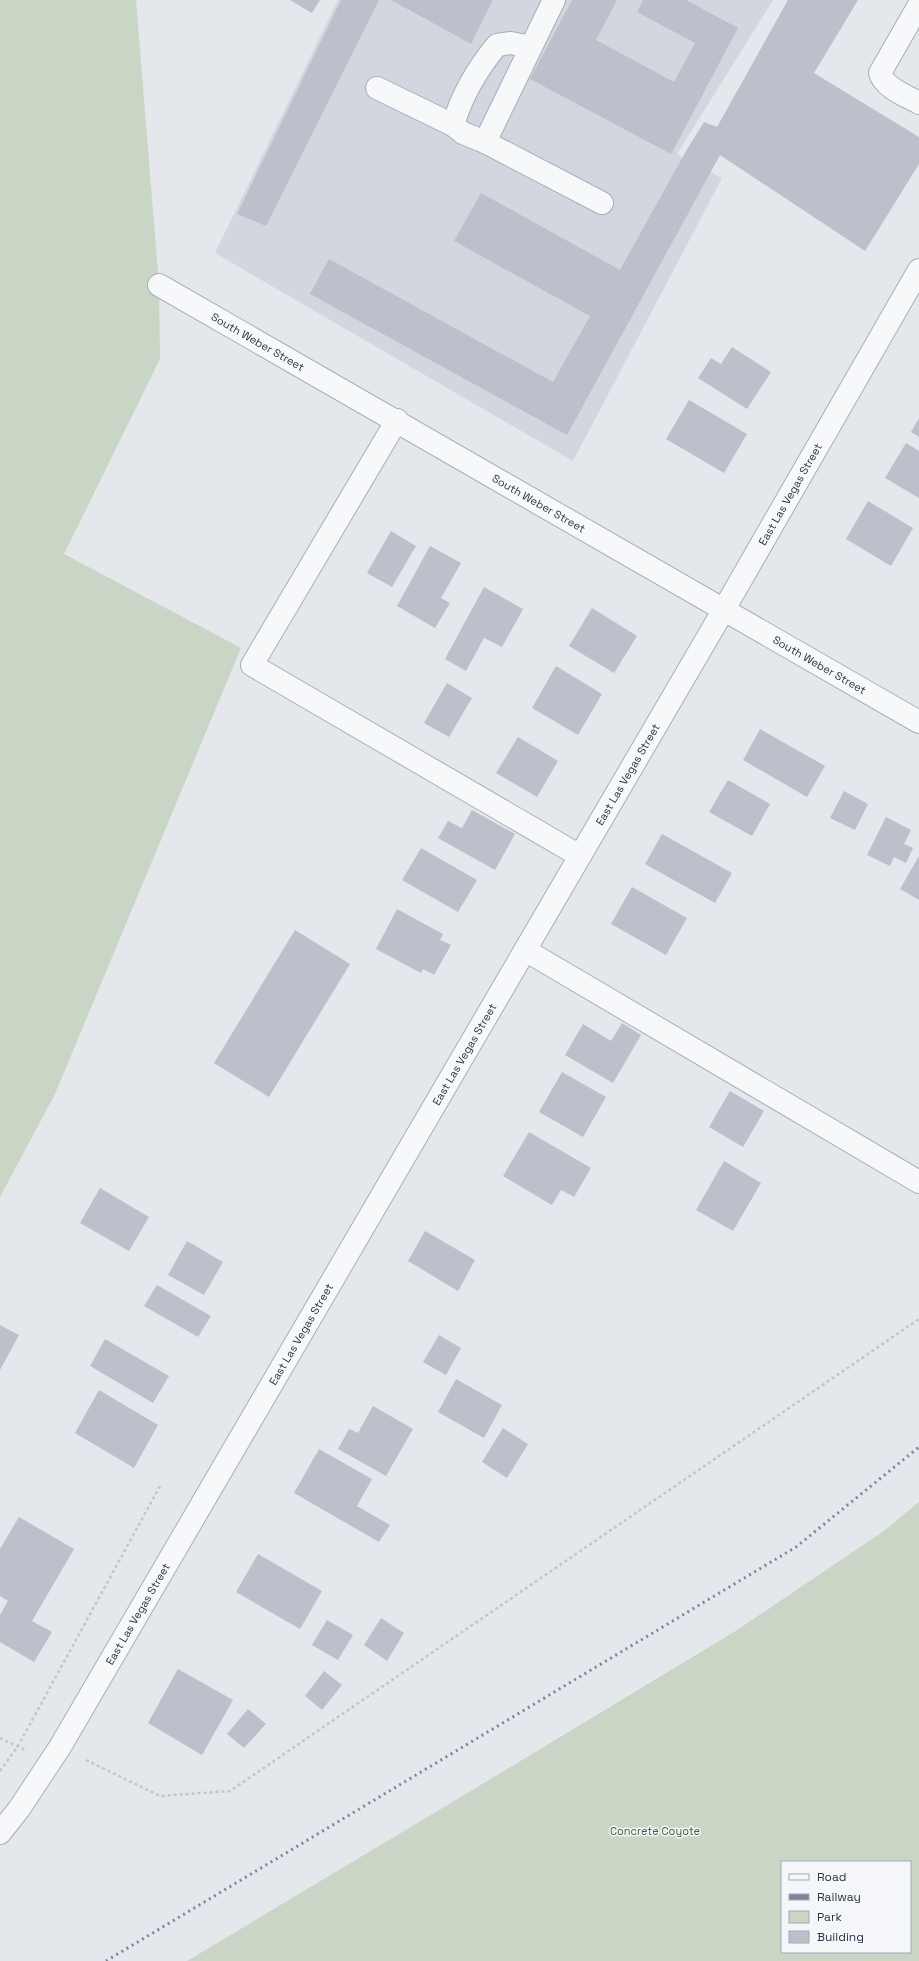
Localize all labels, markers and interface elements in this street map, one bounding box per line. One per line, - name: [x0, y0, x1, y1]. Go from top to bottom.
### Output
- street label: South Weber Street: [209, 310, 307, 374]
- street label: East Las Vegas Street: [755, 441, 825, 548]
- street label: South Weber Street: [490, 471, 588, 536]
- street label: South Weber Street: [771, 633, 869, 697]
- street label: East Las Vegas Street: [592, 721, 663, 828]
- street label: East Las Vegas Street: [429, 1001, 499, 1108]
- street label: East Las Vegas Street: [266, 1281, 336, 1387]
- street label: East Las Vegas Street: [103, 1561, 173, 1667]
- park label: Concrete Coyote: [610, 1824, 700, 1838]
- legend: [781, 1861, 911, 1953]
- text: Road: [817, 1869, 846, 1885]
- text: Railway: [817, 1889, 861, 1905]
- text: Park: [817, 1909, 842, 1925]
- text: Building: [817, 1929, 864, 1945]

